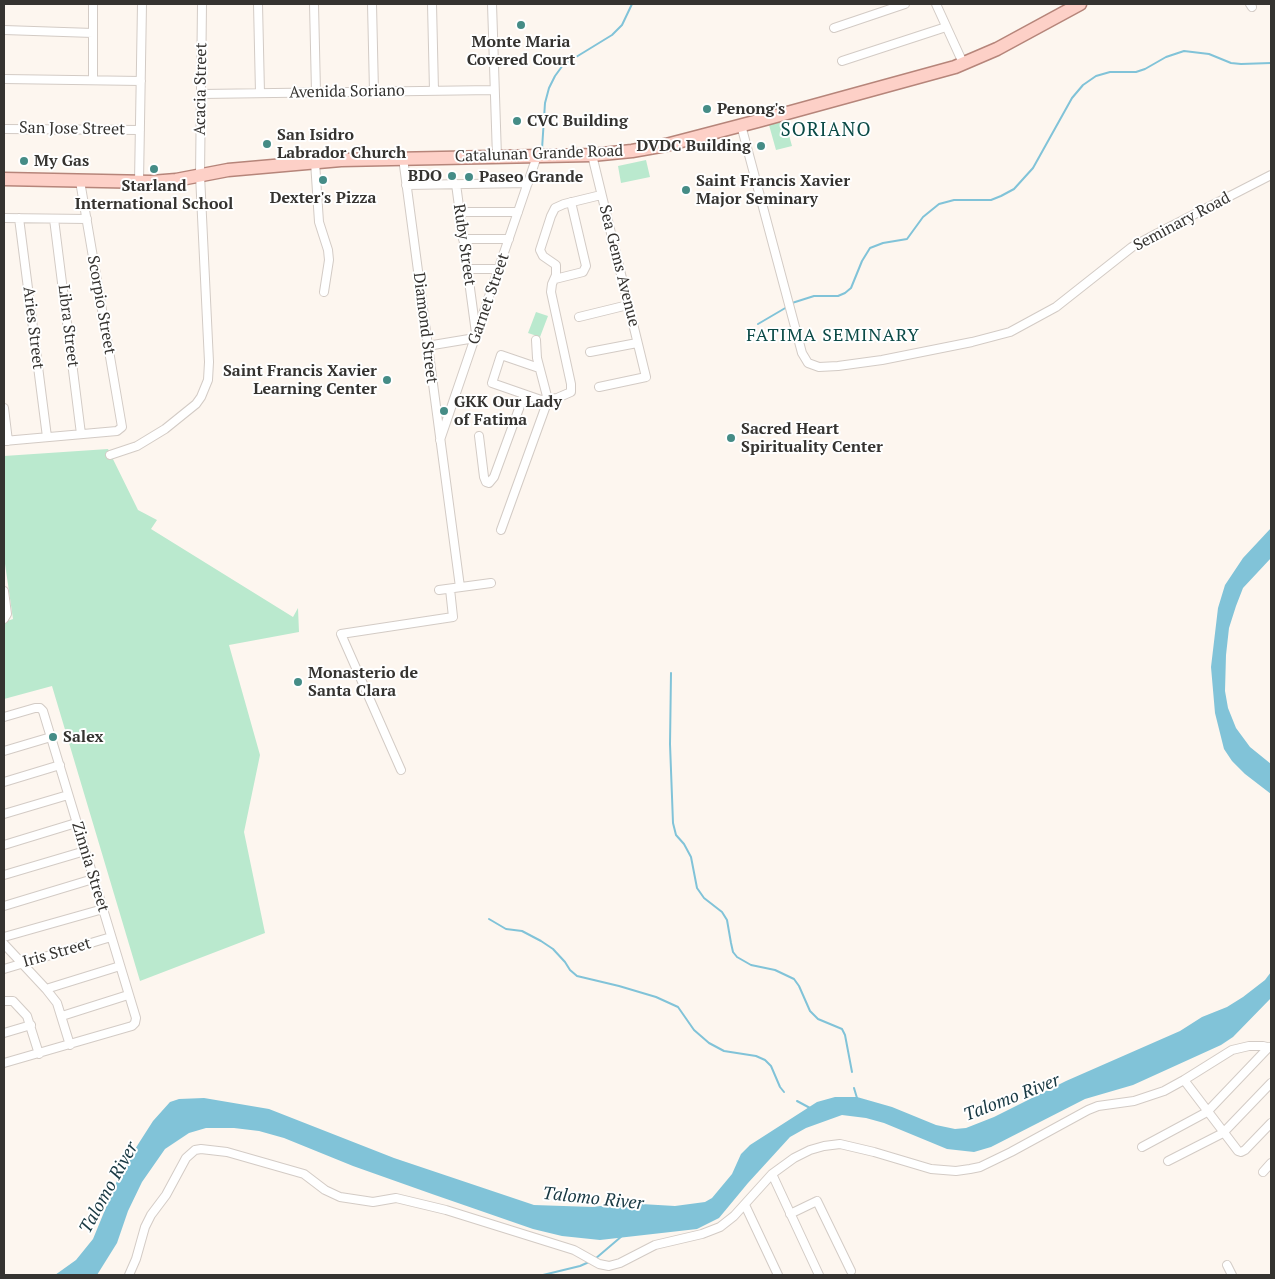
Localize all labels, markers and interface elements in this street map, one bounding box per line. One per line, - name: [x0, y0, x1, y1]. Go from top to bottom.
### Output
- marker: Monte Maria Covered Court: [515, 19, 527, 31]
- place label: Monte Maria Covered Court: [467, 32, 575, 70]
- street label: Acacia Street: [191, 42, 211, 136]
- street label: Avenida Soriano: [289, 81, 405, 103]
- place label: Penong's: [717, 99, 785, 119]
- marker: Penong's: [701, 103, 713, 115]
- place label: CVC Building: [527, 111, 628, 131]
- marker: CVC Building: [511, 115, 523, 127]
- street label: San Jose Street: [19, 118, 125, 140]
- district label: SORIANO: [780, 120, 872, 142]
- place label: San Isidro Labrador Church: [277, 125, 406, 163]
- place label: DVDC Building: [637, 136, 751, 156]
- marker: San Isidro Labrador Church: [261, 138, 273, 150]
- marker: DVDC Building: [755, 140, 767, 152]
- street label: Catalunan Grande Road: [454, 141, 624, 167]
- place label: My Gas: [34, 151, 89, 171]
- marker: My Gas: [18, 155, 30, 167]
- marker: Starland International School: [148, 163, 160, 175]
- place label: BDO: [408, 166, 442, 186]
- place label: Paseo Grande: [479, 167, 583, 187]
- marker: BDO: [446, 170, 458, 182]
- marker: Paseo Grande: [463, 171, 475, 183]
- place label: Saint Francis Xavier Major Seminary: [696, 171, 850, 209]
- marker: Dexter's Pizza: [317, 174, 329, 186]
- place label: Starland International School: [75, 176, 233, 214]
- marker: Saint Francis Xavier Major Seminary: [680, 184, 692, 196]
- place label: Dexter's Pizza: [270, 188, 376, 208]
- street label: Seminary Road: [1130, 188, 1234, 256]
- street label: Ruby Street: [449, 203, 479, 287]
- street label: Sea Gems Avenue: [595, 203, 643, 329]
- street label: Garnet Street: [464, 251, 514, 347]
- street label: Scorpio Street: [83, 254, 119, 356]
- street label: Diamond Street: [409, 271, 441, 385]
- street label: Libra Street: [53, 284, 83, 368]
- street label: Aries Street: [18, 285, 48, 371]
- district label: FATIMA SEMINARY: [744, 325, 922, 347]
- place label: Saint Francis Xavier Learning Center: [223, 361, 377, 399]
- marker: Saint Francis Xavier Learning Center: [381, 374, 393, 386]
- place label: GKK Our Lady of Fatima: [454, 392, 562, 430]
- marker: GKK Our Lady of Fatima: [438, 405, 450, 417]
- place label: Sacred Heart Spirituality Center: [741, 419, 883, 457]
- marker: Sacred Heart Spirituality Center: [725, 432, 737, 444]
- place label: Monasterio de Santa Clara: [308, 663, 418, 701]
- marker: Monasterio de Santa Clara: [292, 676, 304, 688]
- place label: Salex: [63, 727, 103, 747]
- marker: Salex: [47, 731, 59, 743]
- street label: Zinnia Street: [67, 820, 113, 914]
- street label: Iris Street: [21, 934, 93, 972]
- water label: Talomo River: [961, 1070, 1063, 1126]
- water label: Talomo River: [75, 1138, 143, 1238]
- water label: Talomo River: [542, 1183, 644, 1215]

